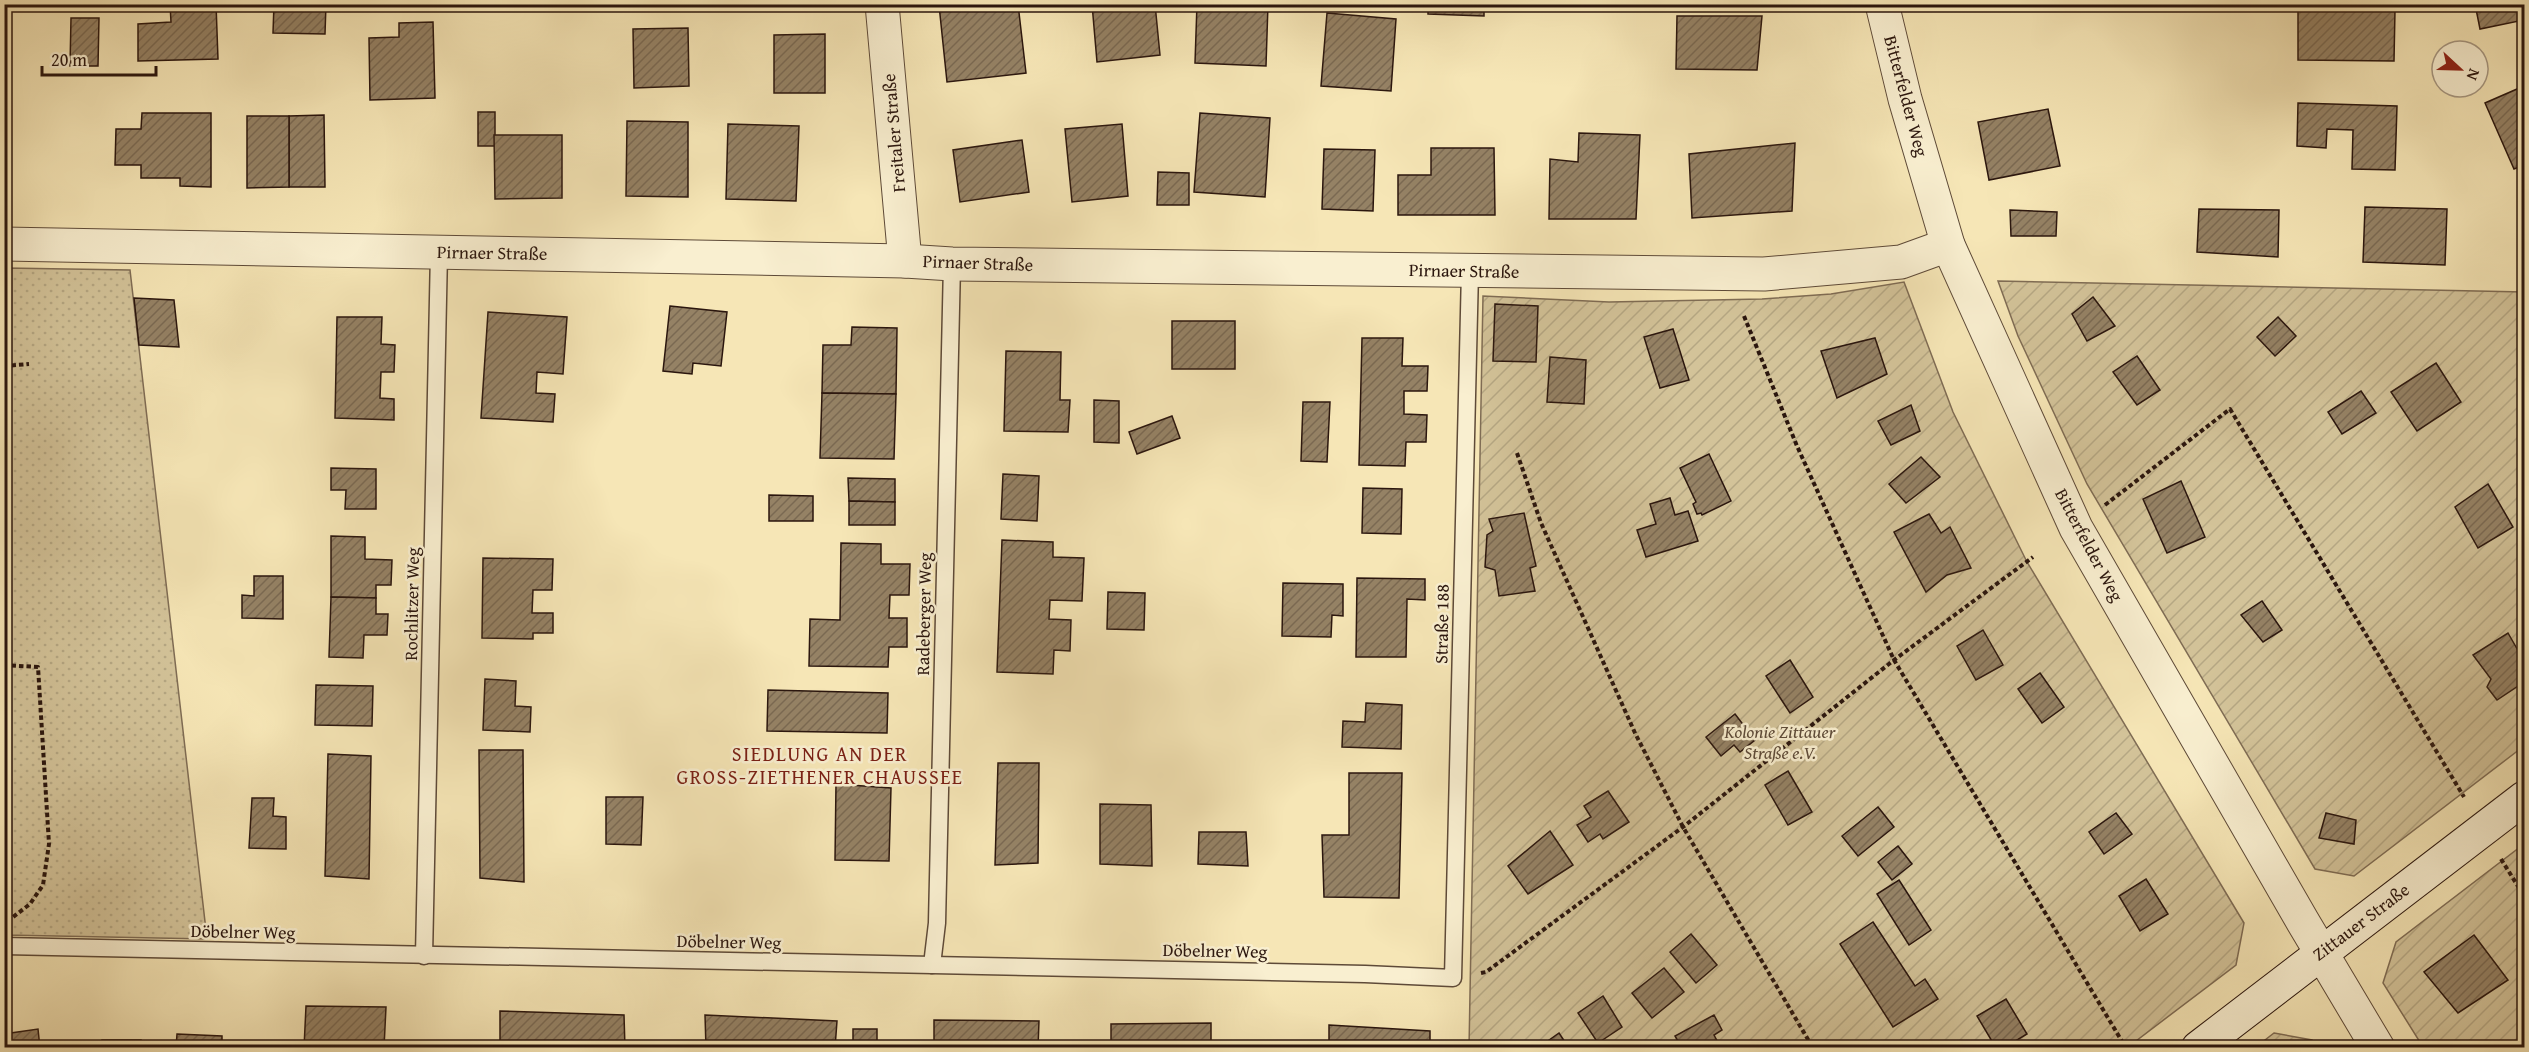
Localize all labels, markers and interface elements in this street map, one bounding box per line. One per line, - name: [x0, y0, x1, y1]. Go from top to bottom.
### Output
- street label: Bitterfelder Weg: [1877, 32, 1936, 160]
- scale bar: [42, 39, 156, 77]
- north arrow: [2430, 39, 2490, 99]
- text: 20 m: [51, 46, 87, 73]
- text: N: [2461, 65, 2487, 84]
- street label: Freitaler Straße: [875, 73, 912, 194]
- street label: Pirnaer Straße: [437, 238, 547, 267]
- street label: Pirnaer Straße: [922, 247, 1034, 278]
- street label: Pirnaer Straße: [1409, 256, 1519, 285]
- street label: Bitterfelder Weg: [2048, 483, 2131, 606]
- street label: Rochlitzer Weg: [397, 547, 426, 661]
- street label: Radeberger Weg: [909, 552, 938, 676]
- street label: Straße 188: [1427, 584, 1456, 664]
- park label: Kolonie Zittauer Straße e.V.: [1723, 718, 1837, 766]
- district label: SIEDLUNG AN DER GROSS-ZIETHENER CHAUSSEE: [677, 739, 963, 791]
- street label: Zittauer Straße: [2307, 876, 2415, 967]
- street label: Döbelner Weg: [190, 917, 296, 946]
- street label: Döbelner Weg: [676, 927, 782, 956]
- street label: Döbelner Weg: [1162, 936, 1268, 965]

